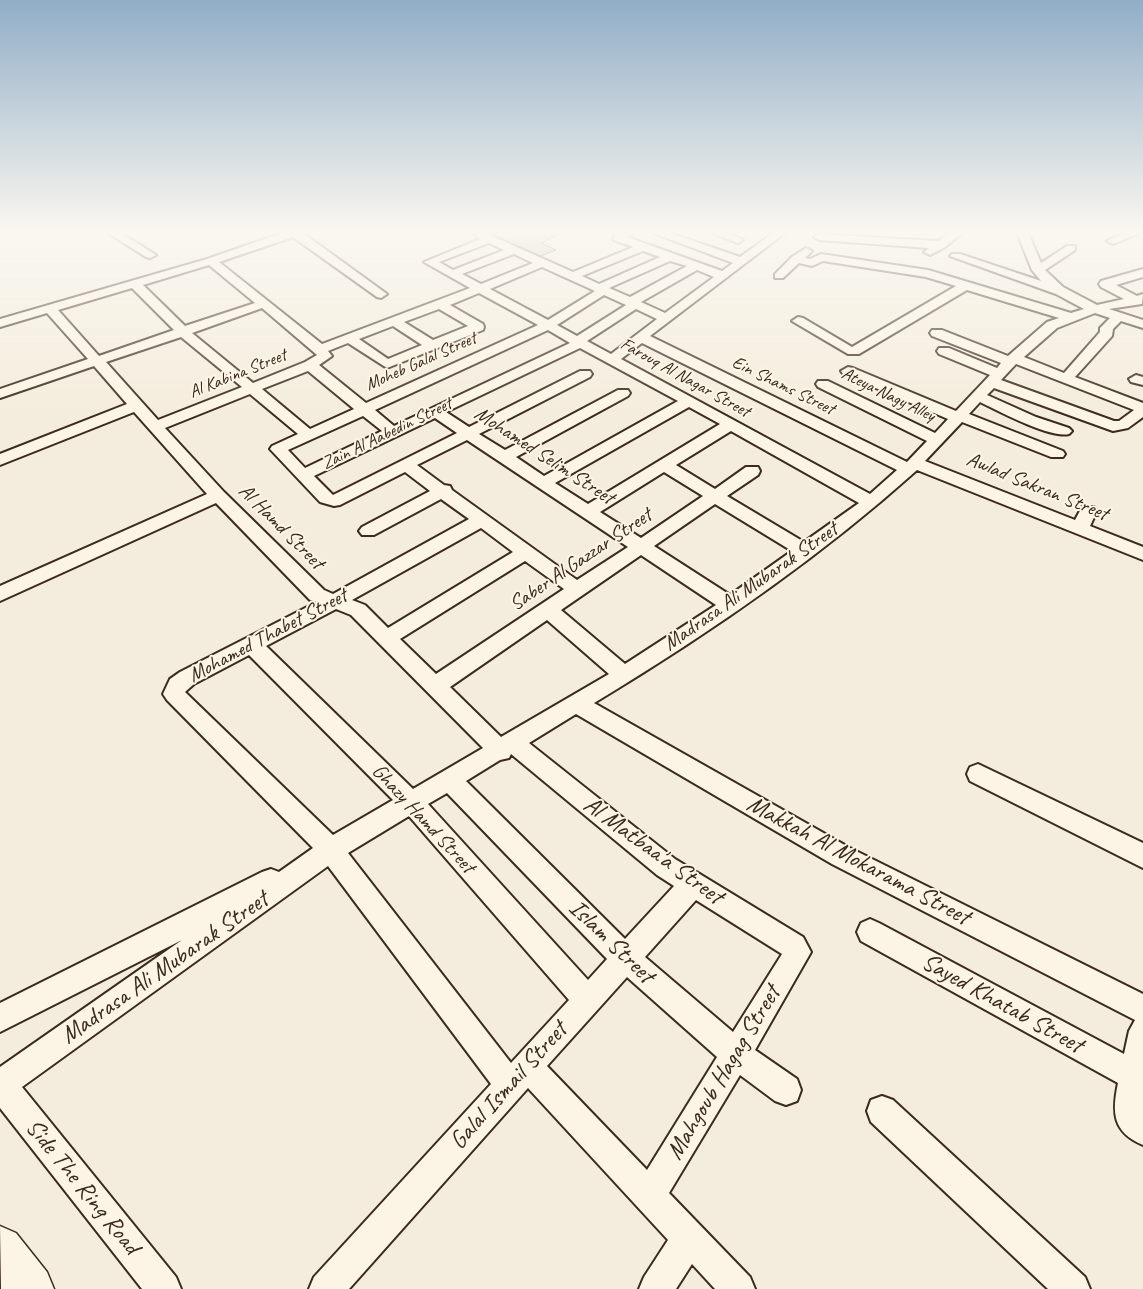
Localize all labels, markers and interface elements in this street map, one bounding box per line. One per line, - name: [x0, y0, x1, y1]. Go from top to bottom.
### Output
- street label: Moheb Galal Street: [362, 328, 480, 396]
- street label: Farouq Al Nagar Street: [616, 333, 754, 423]
- street label: Al Kabina Street: [186, 345, 290, 403]
- street label: Ein Shams Street: [728, 352, 838, 420]
- street label: Ateya Nagy Alley: [838, 363, 938, 427]
- street label: Zain Al Aabedin Street: [319, 393, 455, 475]
- street label: Mohamed Selim Street: [469, 401, 619, 511]
- street label: Awlad Sakran Street: [962, 447, 1112, 527]
- street label: Al Hamd Street: [233, 479, 329, 575]
- street label: Saber Al Gazzar Street: [505, 503, 657, 617]
- street label: Madrasa Ali Mubarak Street: [659, 517, 843, 657]
- street label: Mohamed Thabet Street: [184, 583, 352, 689]
- street label: Ghazy Hamd Street: [366, 759, 480, 879]
- street label: Al Matbaa'a Street: [577, 790, 729, 912]
- street label: Makkah Al Mokarama Street: [741, 790, 975, 932]
- street label: Madrasa Ali Mubarak Street: [55, 885, 275, 1051]
- street label: Islam Street: [562, 894, 660, 990]
- street label: Sayed Khatab Street: [916, 947, 1088, 1061]
- street label: Mahgoub Hagag Street: [660, 981, 788, 1165]
- street label: Galal Ismail Street: [444, 1016, 574, 1156]
- street label: Side The Ring Road: [18, 1113, 146, 1261]

